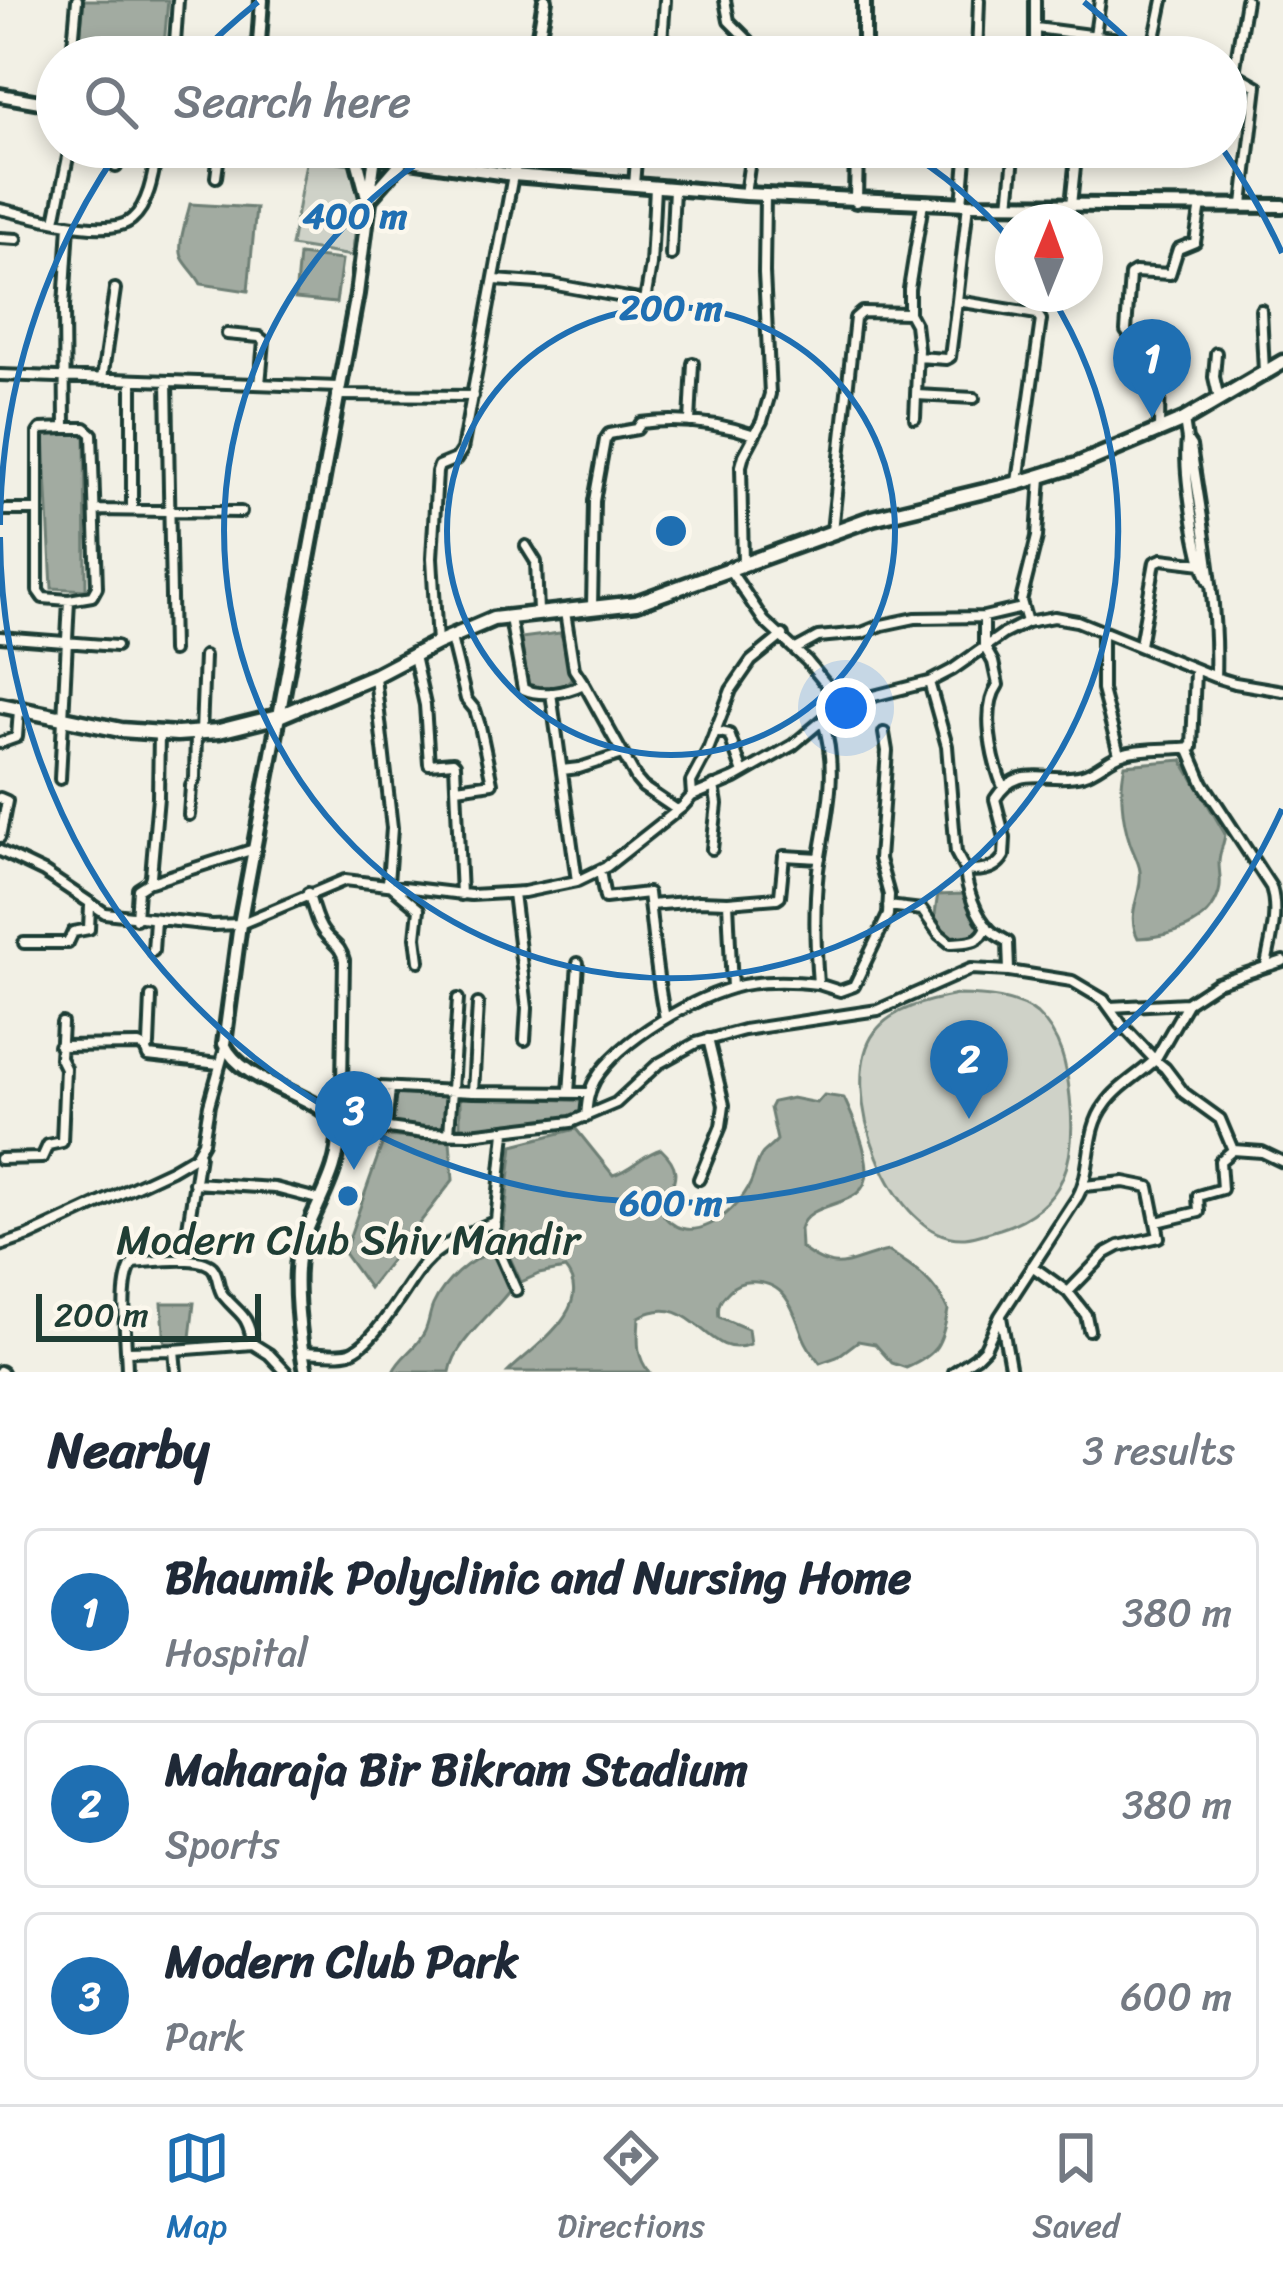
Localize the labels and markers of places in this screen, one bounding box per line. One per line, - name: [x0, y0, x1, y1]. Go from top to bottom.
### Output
- pin: 1: [1113, 319, 1191, 418]
- centre of rings: [650, 510, 692, 552]
- pin: 2: [930, 1020, 1008, 1119]
- pin: 3: [315, 1071, 393, 1170]
- marker: Modern Club Shiv Mandir: [335, 1183, 361, 1209]
- place label: Modern Club Shiv Mandir: [116, 1203, 582, 1277]

